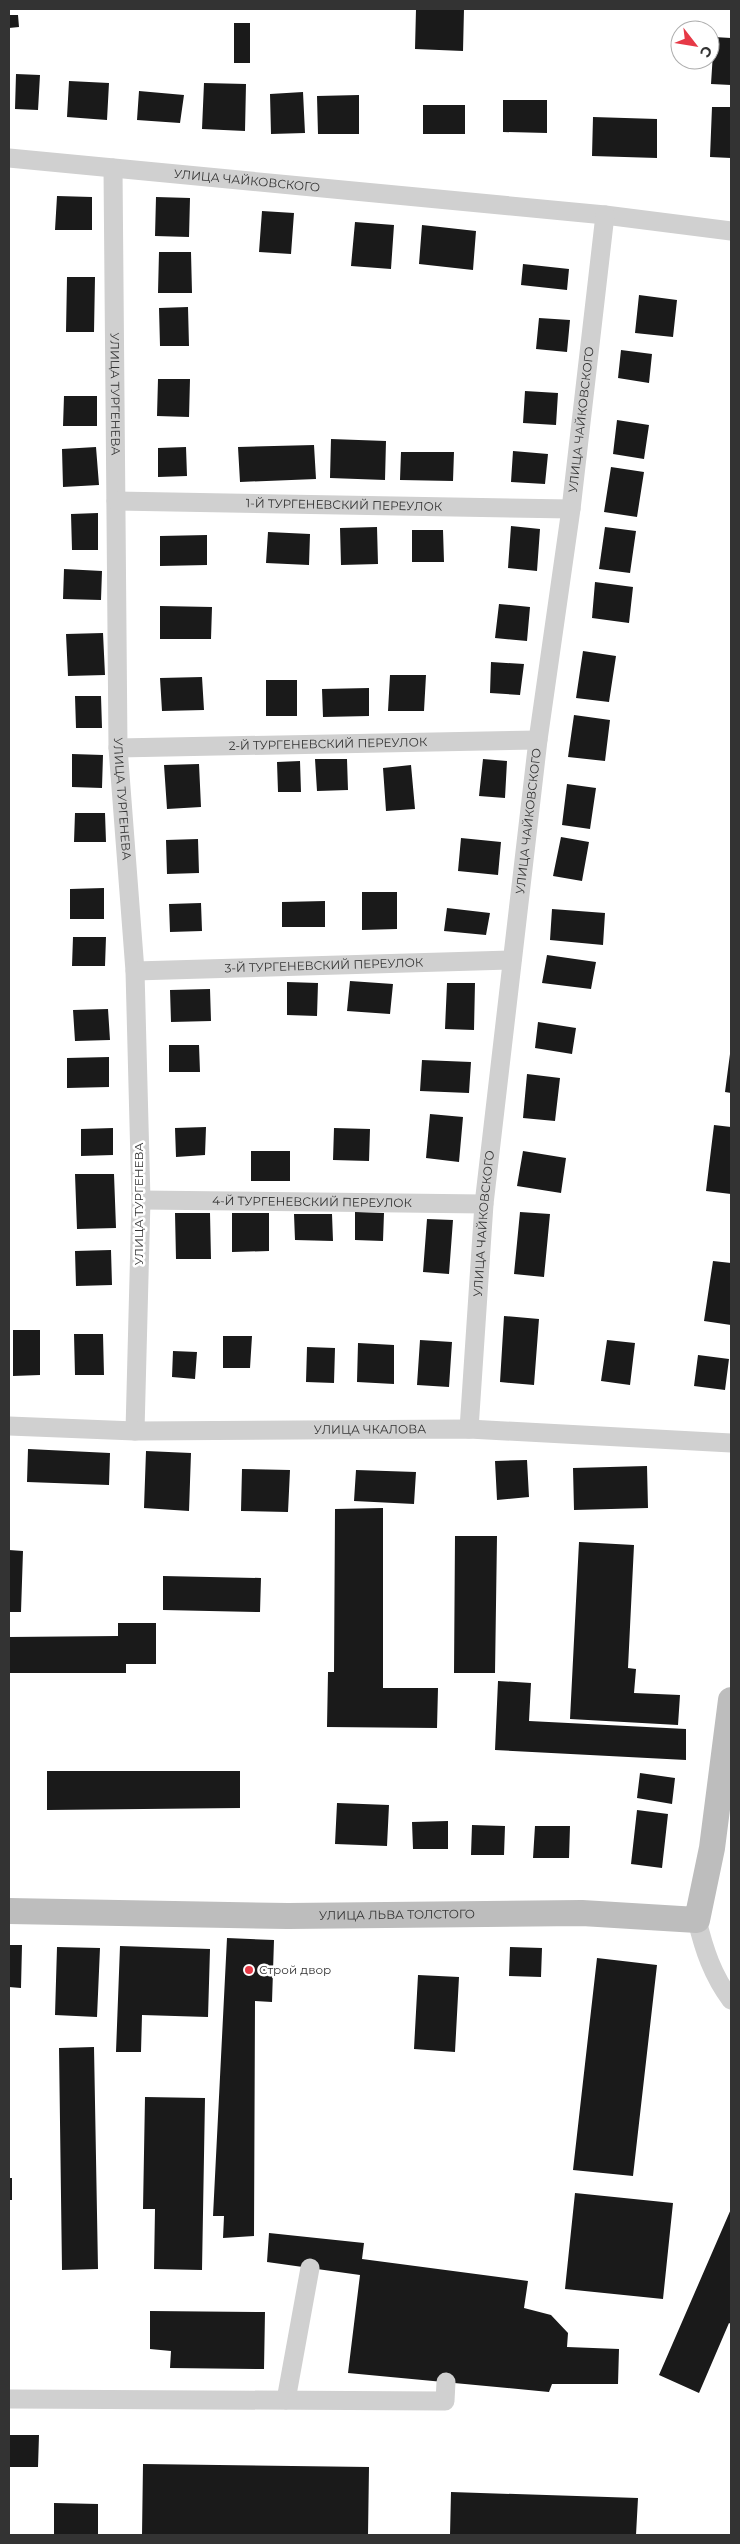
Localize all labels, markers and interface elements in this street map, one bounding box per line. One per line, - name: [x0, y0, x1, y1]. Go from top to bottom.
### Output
- north arrow: [670, 20, 720, 70]
- text: С: [696, 43, 716, 61]
- street label: УЛИЦА ЧАЙКОВСКОГО: [173, 166, 321, 195]
- street label: УЛИЦА ТУРГЕНЕВА: [107, 333, 123, 456]
- street label: УЛИЦА ЧАЙКОВСКОГО: [565, 346, 597, 493]
- street label: 1-Й ТУРГЕНЕВСКИЙ ПЕРЕУЛОК: [246, 495, 443, 514]
- street label: 2-Й ТУРГЕНЕВСКИЙ ПЕРЕУЛОК: [228, 734, 428, 753]
- street label: УЛИЦА ТУРГЕНЕВА: [111, 738, 135, 861]
- street label: УЛИЦА ЧАЙКОВСКОГО: [512, 747, 544, 895]
- street label: 3-Й ТУРГЕНЕВСКИЙ ПЕРЕУЛОК: [224, 955, 424, 975]
- street label: УЛИЦА ТУРГЕНЕВА: [131, 1143, 146, 1265]
- street label: УЛИЦА ЧАЙКОВСКОГО: [470, 1149, 497, 1297]
- street label: 4-Й ТУРГЕНЕВСКИЙ ПЕРЕУЛОК: [212, 1193, 413, 1210]
- street label: УЛИЦА ЧКАЛОВА: [314, 1421, 426, 1437]
- street label: УЛИЦА ЛЬВА ТОЛСТОГО: [319, 1906, 475, 1923]
- place label: Строй двор: [259, 1962, 331, 1977]
- marker: Строй двор: [243, 1964, 255, 1976]

